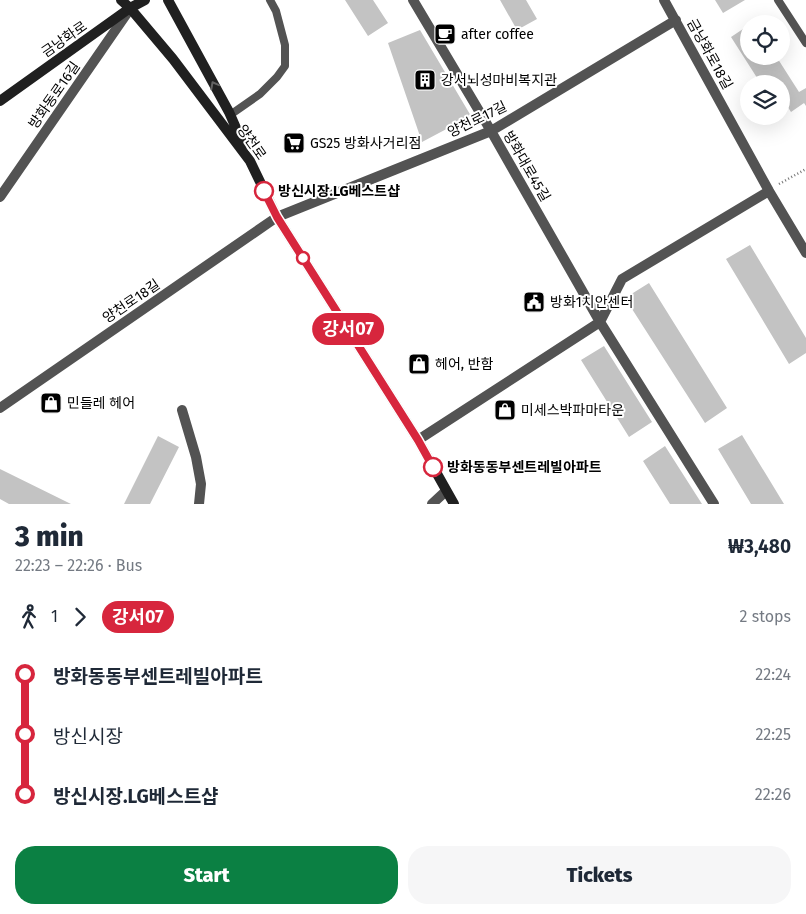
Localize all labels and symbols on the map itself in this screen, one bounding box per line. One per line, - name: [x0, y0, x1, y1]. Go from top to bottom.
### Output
- street label: 금낭화로18길: [683, 16, 736, 93]
- street label: 금낭화로: [38, 18, 90, 61]
- cafe icon: after coffee: [433, 22, 457, 46]
- place label: after coffee: [461, 26, 534, 43]
- street label: 방화동로16길: [25, 58, 84, 132]
- building icon: 강서뇌성마비복지관: [413, 68, 437, 92]
- place label: 강서뇌성마비복지관: [441, 72, 557, 89]
- one-way arrow: [210, 81, 220, 90]
- street label: 양천로17길: [445, 98, 510, 141]
- street label: 양천로: [234, 122, 270, 163]
- street label: 방화대로45길: [500, 128, 554, 205]
- supermarket icon: GS25 방화사거리점: [282, 131, 306, 155]
- place label: GS25 방화사거리점: [310, 135, 421, 152]
- marker: 방신시장.LG베스트샵: [254, 181, 274, 201]
- place label: 방신시장.LG베스트샵: [278, 183, 400, 200]
- unlabelled marker: [296, 251, 310, 265]
- street label: 양천로18길: [99, 276, 163, 327]
- public building icon: 방화1치안센터: [522, 290, 546, 314]
- place label: 방화1치안센터: [550, 294, 633, 311]
- line badge: 강서07: [313, 313, 383, 345]
- shop icon: 헤어, 반함: [407, 352, 431, 376]
- place label: 헤어, 반함: [435, 356, 494, 373]
- shop icon: 민들레 헤어: [39, 391, 63, 415]
- place label: 민들레 헤어: [67, 395, 135, 412]
- shop icon: 미세스박파마타운: [493, 398, 517, 422]
- place label: 미세스박파마타운: [521, 402, 624, 419]
- marker: 방화동동부센트레빌아파트: [423, 457, 443, 477]
- place label: 방화동동부센트레빌아파트: [447, 459, 602, 476]

